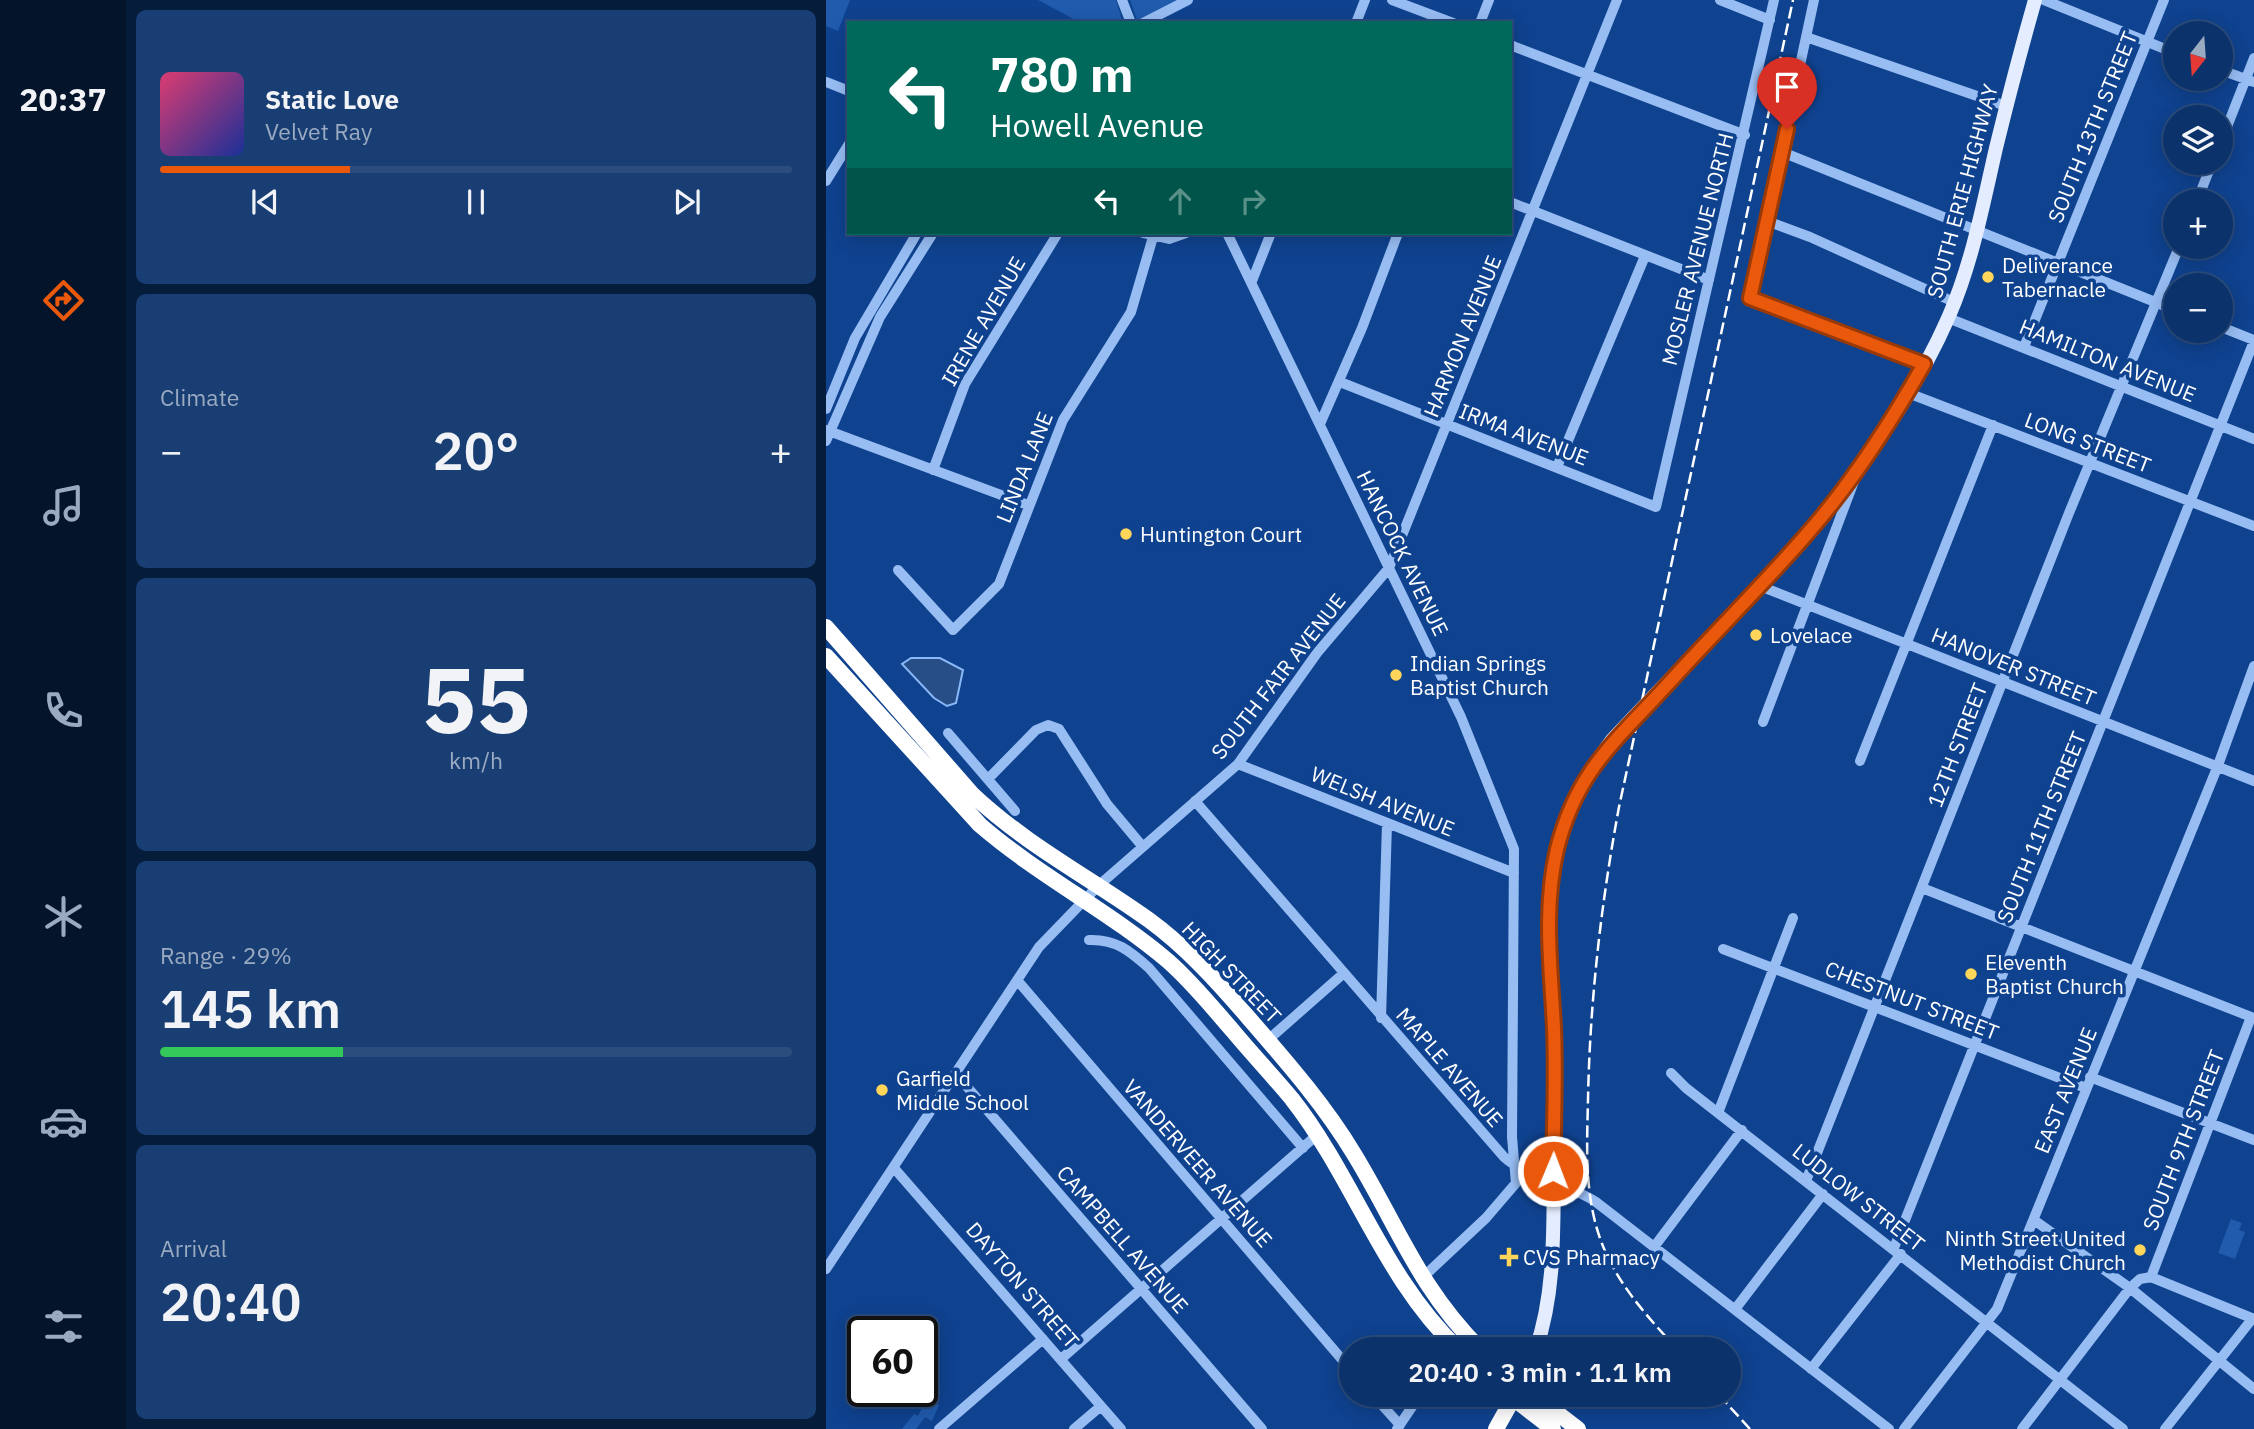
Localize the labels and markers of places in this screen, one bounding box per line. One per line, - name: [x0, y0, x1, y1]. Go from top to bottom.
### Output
- pin: [1757, 57, 1817, 129]
- place label: Deliverance Tabernacle: [2002, 251, 2113, 303]
- marker: Deliverance Tabernacle: [1980, 269, 1996, 285]
- place label: Huntington Court: [1140, 520, 1302, 548]
- marker: Huntington Court: [1118, 526, 1134, 542]
- place label: Lovelace: [1770, 621, 1853, 649]
- marker: Lovelace: [1748, 627, 1764, 643]
- place label: Indian Springs Baptist Church: [1410, 649, 1549, 701]
- marker: Indian Springs Baptist Church: [1388, 667, 1404, 683]
- place label: Eleventh Baptist Church: [1985, 948, 2124, 1000]
- marker: Eleventh Baptist Church: [1963, 966, 1979, 982]
- place label: Garfield Middle School: [896, 1064, 1029, 1116]
- marker: Garfield Middle School: [874, 1082, 890, 1098]
- place label: Ninth Street United Methodist Church: [1945, 1224, 2126, 1276]
- marker: Ninth Street United Methodist Church: [2132, 1242, 2148, 1258]
- place label: CVS Pharmacy: [1523, 1243, 1660, 1271]
- marker: CVS Pharmacy: [1501, 1249, 1517, 1265]

